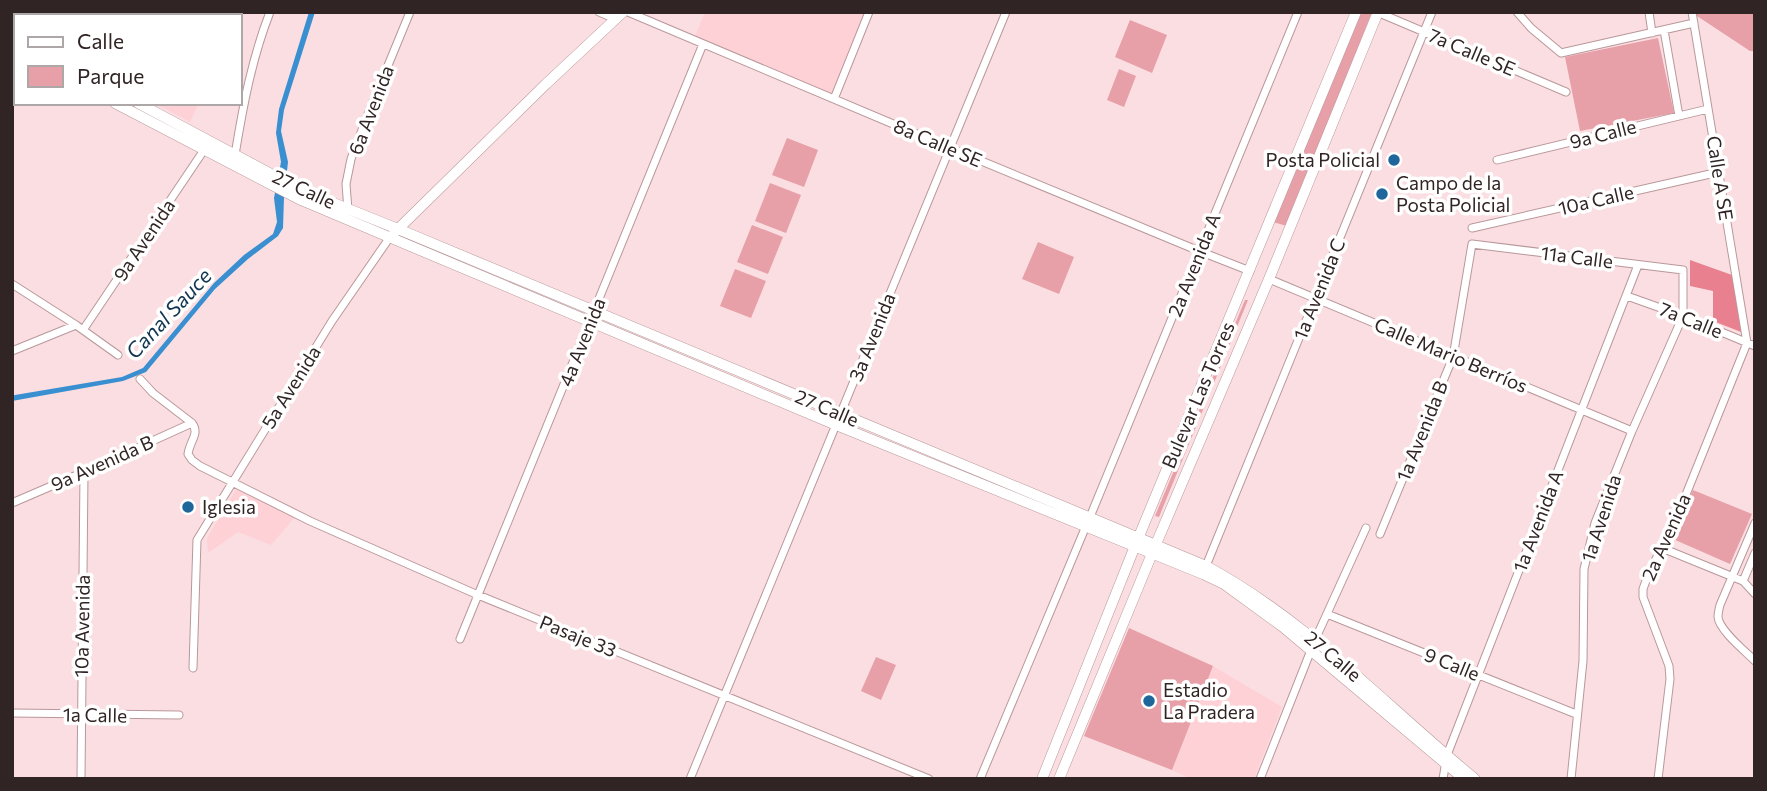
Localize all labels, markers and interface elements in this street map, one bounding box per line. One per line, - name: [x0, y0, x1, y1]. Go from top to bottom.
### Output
- legend: [14, 14, 242, 105]
- street label: 7a Calle SE: [1425, 23, 1519, 80]
- text: Calle: [77, 28, 124, 53]
- street label: 6a Avenida: [343, 62, 398, 158]
- text: Parque: [77, 63, 144, 88]
- street label: 8a Calle SE: [891, 114, 986, 171]
- street label: 9a Calle: [1567, 114, 1639, 153]
- street label: Calle A SE: [1702, 134, 1739, 222]
- place label: Posta Policial: [1266, 148, 1380, 171]
- marker: Posta Policial: [1386, 152, 1402, 168]
- street label: 27 Calle: [269, 164, 339, 213]
- place label: Campo de la Posta Policial: [1396, 171, 1510, 216]
- street label: 10a Calle: [1556, 180, 1636, 219]
- marker: Campo de la Posta Policial: [1374, 186, 1390, 202]
- street label: 9a Avenida: [108, 194, 179, 285]
- street label: 2a Avenida A: [1162, 210, 1225, 320]
- street label: 1a Avenida C: [1288, 235, 1349, 343]
- street label: 11a Calle: [1540, 241, 1614, 272]
- water label: Canal Sauce: [120, 263, 216, 363]
- street label: 3a Avenida: [843, 289, 900, 384]
- street label: 4a Avenida: [553, 294, 610, 389]
- street label: 7a Calle: [1656, 297, 1726, 343]
- street label: Calle Mario Berríos: [1371, 312, 1531, 397]
- street label: Bulevar Las Torres: [1156, 318, 1239, 472]
- street label: 5a Avenida: [256, 341, 325, 432]
- street label: 1a Avenida B: [1391, 377, 1452, 484]
- street label: 27 Calle: [792, 384, 862, 431]
- street label: 9a Avenida B: [47, 430, 156, 495]
- street label: 1a Avenida A: [1508, 467, 1567, 575]
- street label: 1a Avenida: [1576, 471, 1625, 564]
- street label: 2a Avenida: [1636, 490, 1695, 584]
- place label: Iglesia: [202, 495, 256, 518]
- marker: Iglesia: [180, 499, 196, 515]
- street label: 10a Avenida: [69, 575, 94, 677]
- street label: Pasaje 33: [537, 610, 620, 661]
- street label: 27 Calle: [1300, 625, 1366, 686]
- street label: 9 Calle: [1421, 642, 1483, 685]
- place label: Estadio La Pradera: [1163, 678, 1255, 723]
- marker: Estadio La Pradera: [1141, 693, 1157, 709]
- street label: 1a Calle: [63, 702, 127, 727]

